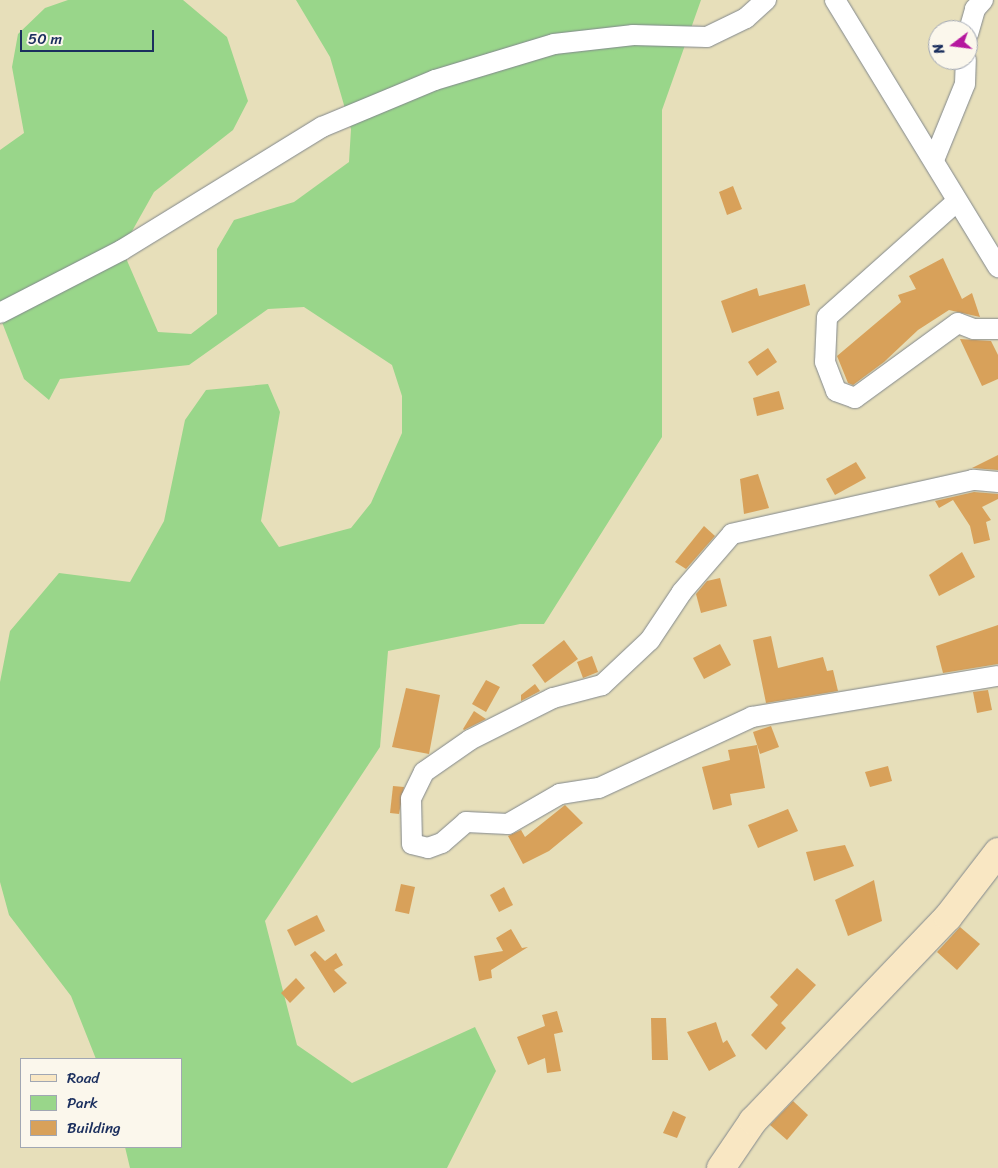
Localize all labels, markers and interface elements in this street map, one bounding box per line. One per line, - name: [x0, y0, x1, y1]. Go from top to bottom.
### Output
- scale bar: [22, 20, 156, 52]
- north arrow: [928, 20, 978, 70]
- text: 50 m: [28, 26, 62, 52]
- text: N: [926, 41, 952, 57]
- legend: [20, 1058, 182, 1148]
- text: Road: [67, 1065, 99, 1091]
- text: Park: [67, 1090, 98, 1116]
- text: Building: [67, 1115, 121, 1141]

